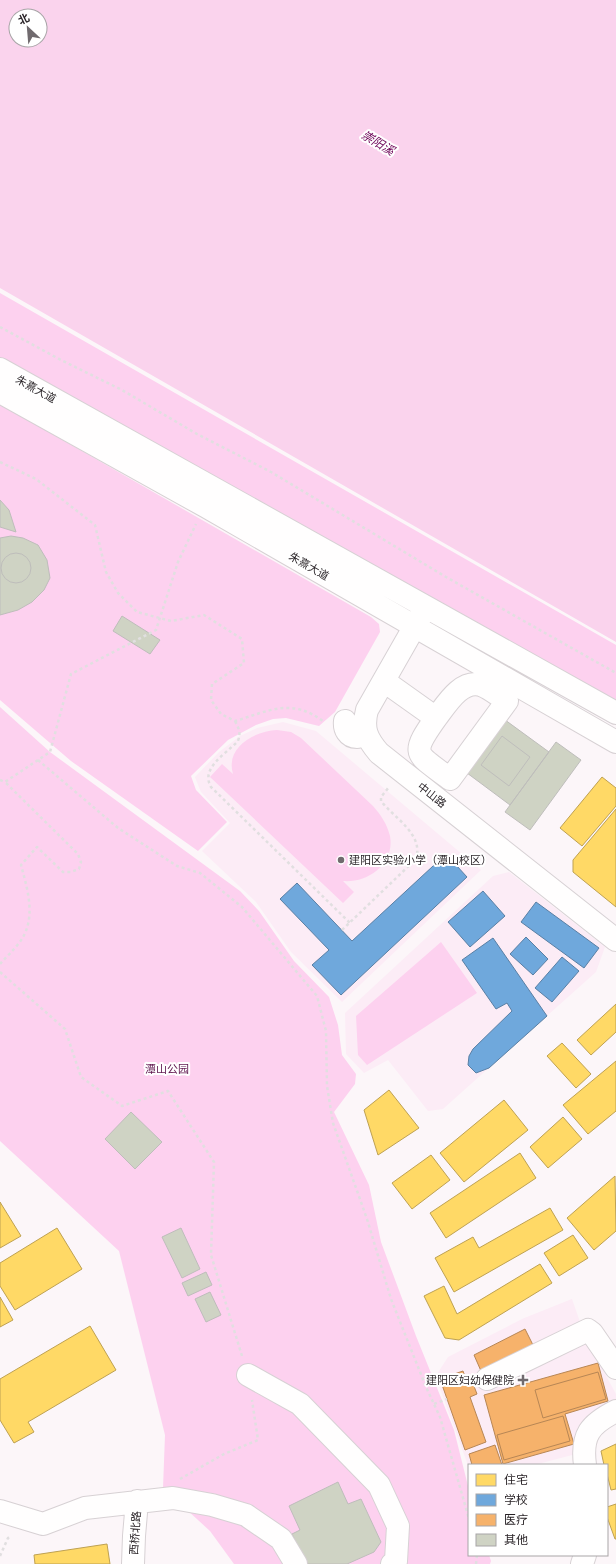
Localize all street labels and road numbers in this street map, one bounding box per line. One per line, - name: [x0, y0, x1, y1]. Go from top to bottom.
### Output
- street label: 朱熹大道: [13, 372, 59, 407]
- street label: 朱熹大道: [286, 549, 332, 584]
- street label: 中山路: [414, 779, 449, 811]
- street label: 西桥北路: [126, 1511, 145, 1556]

